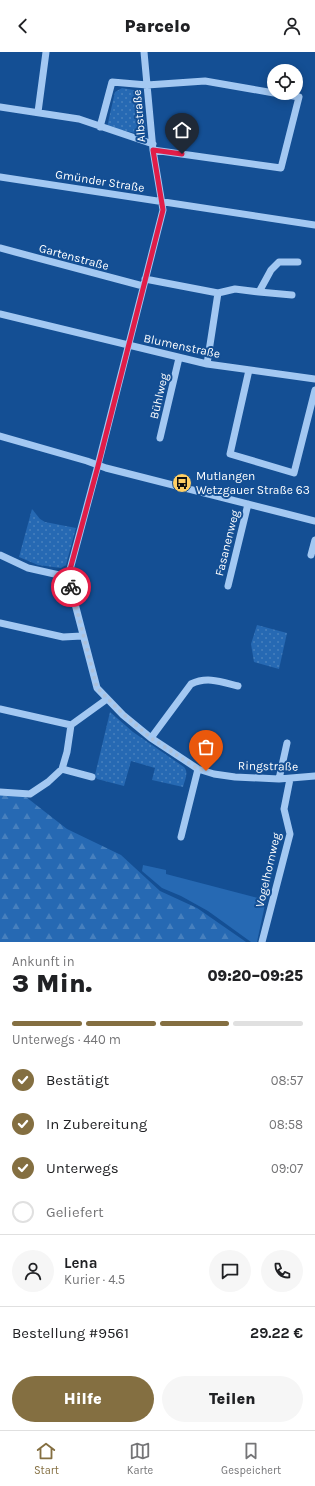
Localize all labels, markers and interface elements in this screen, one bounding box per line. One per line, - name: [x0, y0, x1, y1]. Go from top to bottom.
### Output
- icon: back: [12, 15, 34, 37]
- text: Parcelo: [125, 15, 190, 37]
- icon: person: [281, 15, 303, 37]
- map controls: [267, 64, 303, 100]
- button: locate: [267, 64, 303, 100]
- street label: Albstraße: [130, 89, 148, 143]
- pin: [165, 113, 199, 154]
- icon: home: [171, 119, 193, 141]
- street label: Gmünder Straße: [54, 167, 146, 195]
- street label: Gartenstraße: [37, 241, 111, 273]
- street label: Blumenstraße: [142, 331, 222, 361]
- street label: Bühlweg: [147, 371, 171, 420]
- place label: Mutlangen Wetzgauer Straße 63: [196, 469, 310, 497]
- bus stop icon: Mutlangen Wetzgauer Straße 63: [171, 472, 193, 494]
- street label: Fasanenweg: [212, 508, 242, 578]
- courier: [51, 567, 91, 607]
- icon: bike: [60, 576, 82, 598]
- pin: [189, 730, 223, 771]
- icon: bag: [195, 736, 217, 758]
- street label: Ringstraße: [238, 758, 298, 774]
- street label: Vogelhornweg: [253, 831, 283, 909]
- text: Ankunft in: [12, 954, 75, 969]
- text: 09:20–09:25: [207, 967, 303, 985]
- text: 3 Min.: [12, 968, 92, 999]
- text: Unterwegs · 440 m: [12, 1032, 121, 1047]
- icon: check: [12, 1069, 34, 1091]
- text: Bestätigt: [46, 1071, 109, 1089]
- text: 08:57: [271, 1073, 303, 1088]
- icon: check: [12, 1113, 34, 1135]
- text: In Zubereitung: [46, 1115, 147, 1133]
- text: 08:58: [269, 1117, 303, 1132]
- icon: check: [12, 1157, 34, 1179]
- text: Unterwegs: [46, 1159, 119, 1177]
- text: 09:07: [271, 1161, 303, 1176]
- text: Geliefert: [46, 1203, 104, 1221]
- button: person: [12, 1250, 54, 1292]
- button: chat: [209, 1250, 251, 1292]
- button: phone: [261, 1250, 303, 1292]
- text: Lena: [64, 1254, 97, 1272]
- text: Kurier · 4.5: [64, 1272, 125, 1287]
- text: Bestellung #9561: [12, 1324, 129, 1342]
- text: 29.22 €: [250, 1324, 303, 1342]
- button: Hilfe: [12, 1376, 154, 1422]
- button: Teilen: [162, 1376, 303, 1422]
- tab: Start: [34, 1440, 59, 1477]
- tab: Karte: [127, 1440, 153, 1477]
- tab: Gespeichert: [221, 1440, 281, 1477]

